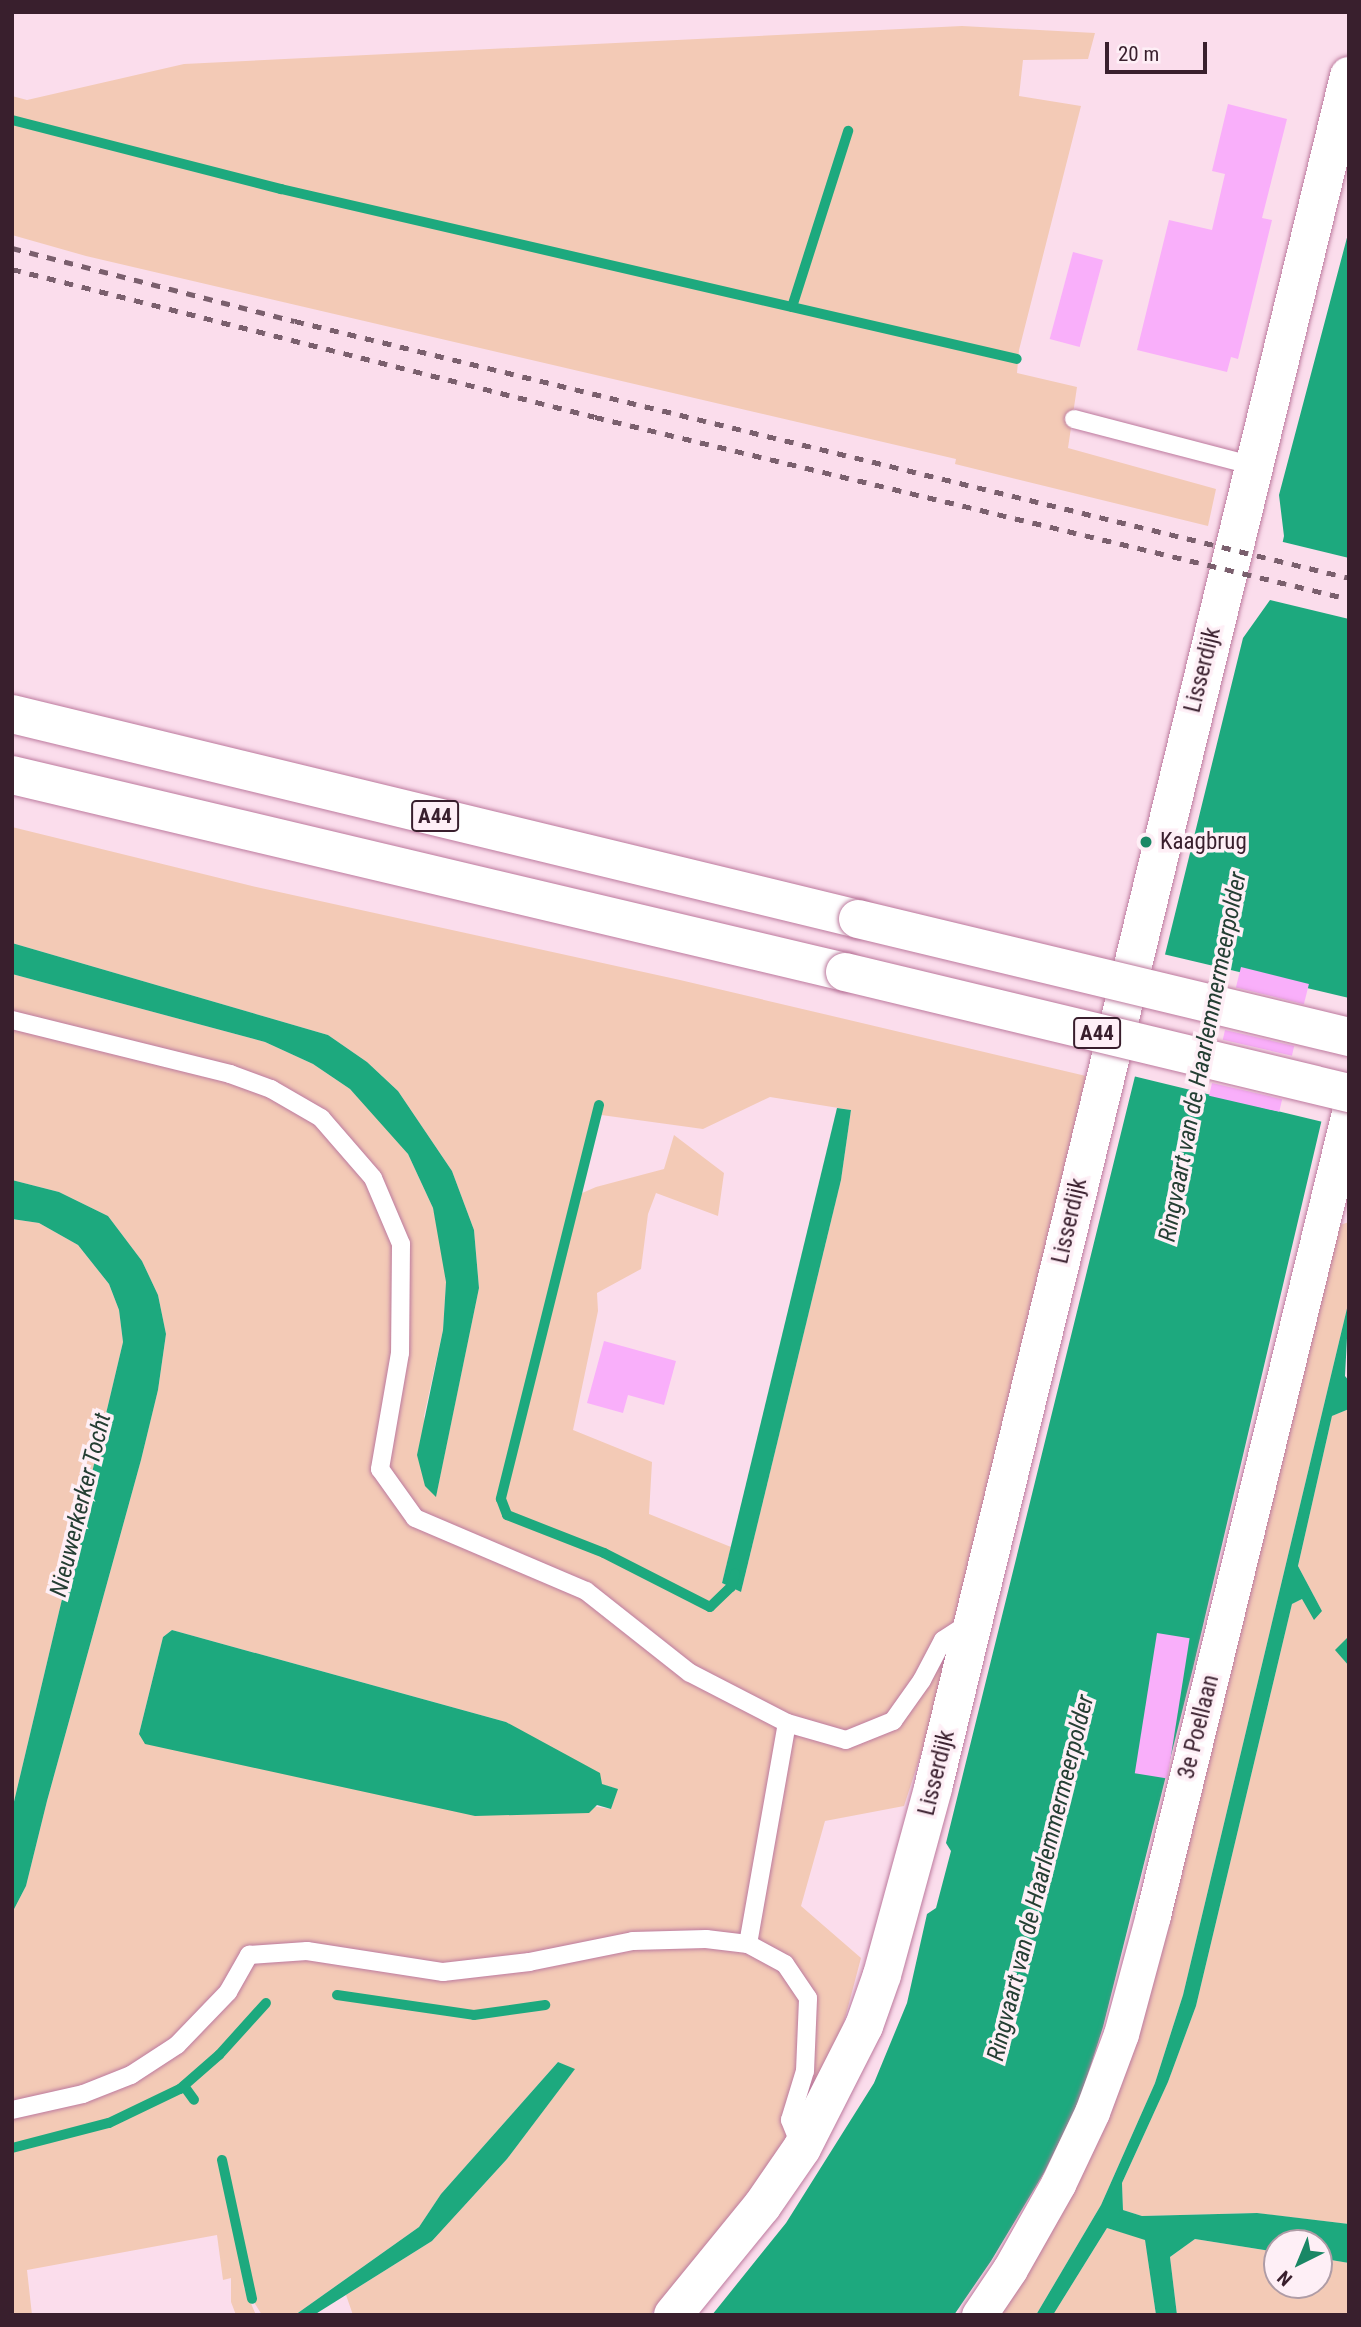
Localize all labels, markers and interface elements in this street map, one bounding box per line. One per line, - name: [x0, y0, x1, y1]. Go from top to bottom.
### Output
- scale bar: [1109, 28, 1210, 72]
- text: 20 m: [1118, 42, 1159, 66]
- street label: Lisserdijk: [1179, 624, 1227, 716]
- road number: A44: [410, 798, 460, 834]
- place label: Kaagbrug: [1160, 828, 1247, 856]
- marker: Kaagbrug: [1138, 834, 1154, 850]
- water label: Ringvaart van de Haarlemmermeerpolder: [1153, 870, 1253, 1244]
- road number: A44: [1072, 1016, 1122, 1050]
- street label: Lisserdijk: [1047, 1176, 1093, 1266]
- water label: Nieuwerkerker Tocht: [44, 1410, 118, 1600]
- street label: 3e Poellaan: [1173, 1672, 1225, 1782]
- water label: Ringvaart van de Haarlemmermeerpolder: [982, 1692, 1100, 2064]
- street label: Lisserdijk: [913, 1727, 961, 1819]
- north arrow: [1263, 2229, 1333, 2299]
- text: N: [1273, 2266, 1297, 2291]

